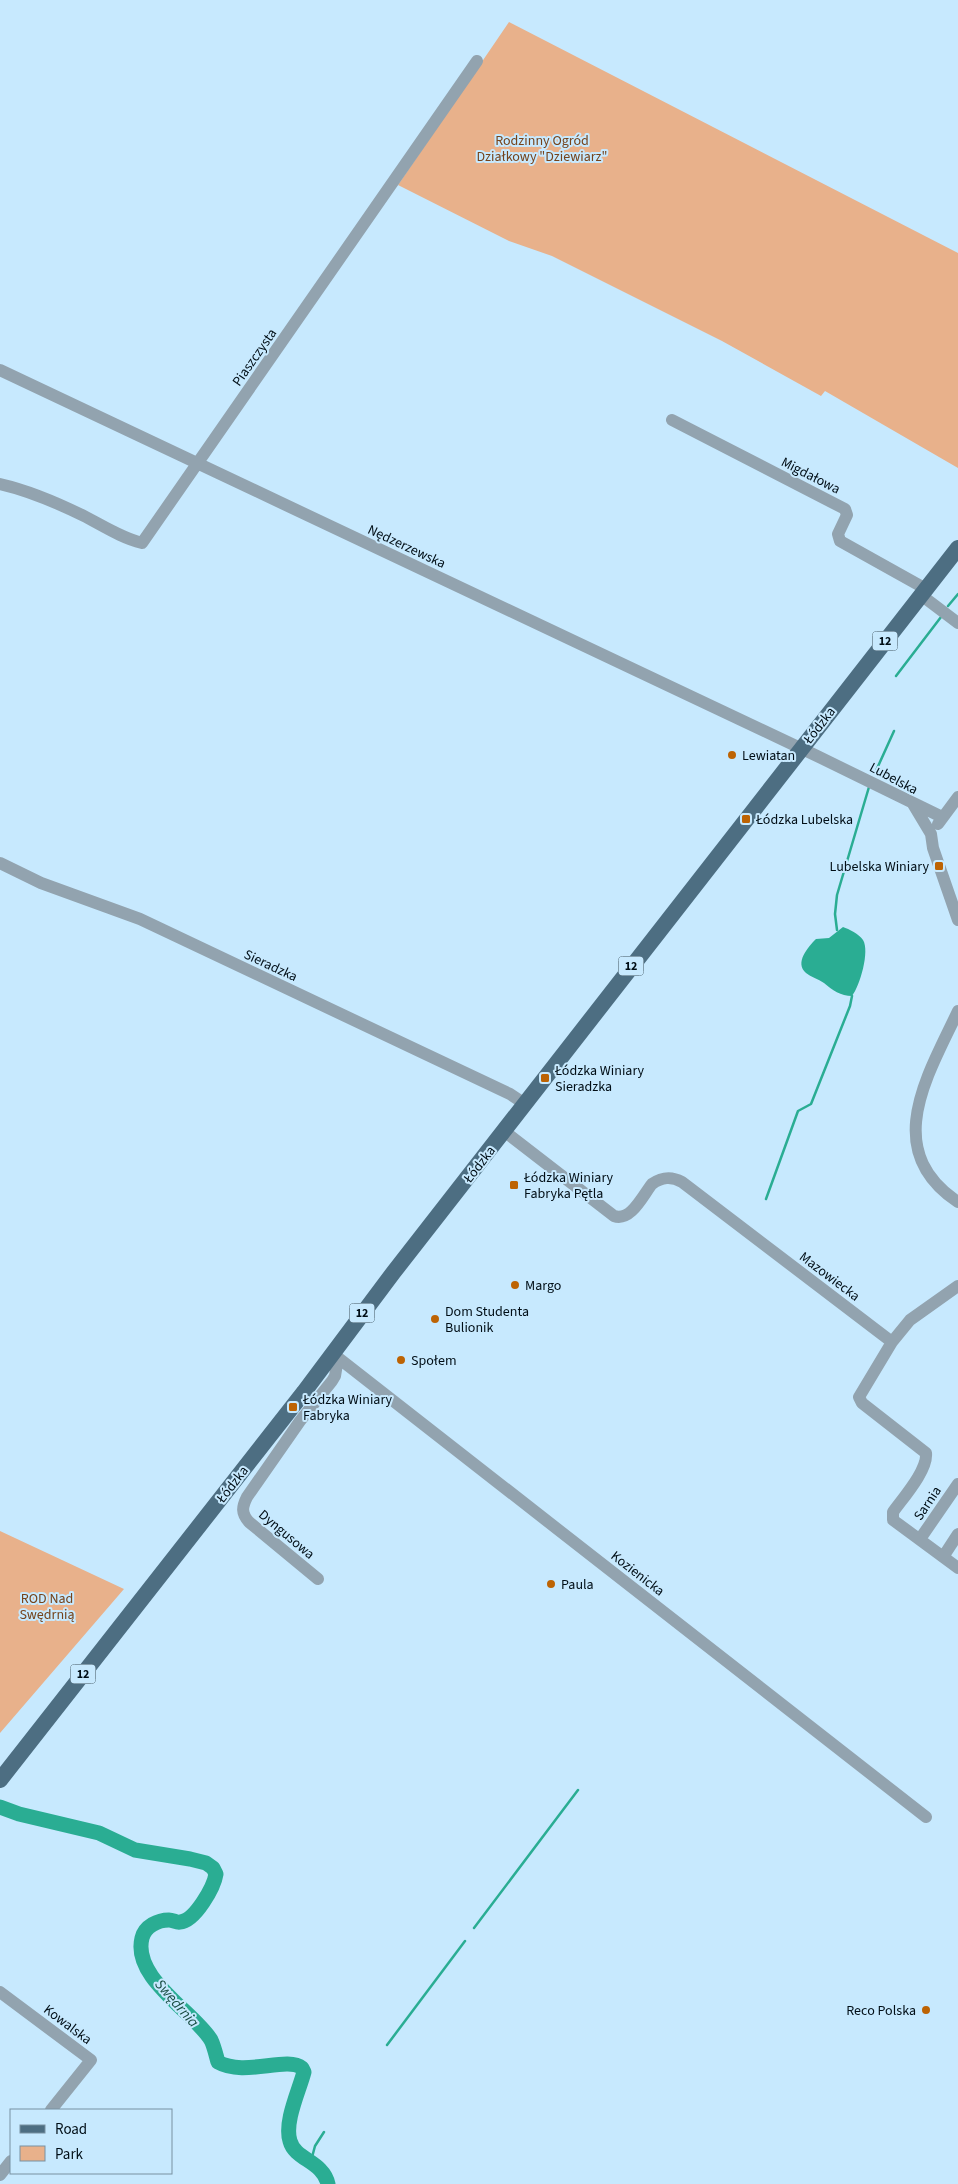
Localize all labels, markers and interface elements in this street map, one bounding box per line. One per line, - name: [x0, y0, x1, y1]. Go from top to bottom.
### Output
- park label: Rodzinny Ogród Działkowy "Dziewiarz": [477, 131, 607, 167]
- street label: Piaszczysta: [228, 325, 282, 390]
- street label: Migdałowa: [777, 452, 844, 499]
- street label: Nędzerzewska: [364, 520, 449, 574]
- road number: 12: [872, 631, 898, 650]
- street label: Łódzka: [798, 703, 841, 749]
- place label: Lewiatan: [742, 746, 795, 766]
- marker: Lewiatan: [726, 749, 738, 761]
- street label: Lubelska: [866, 758, 921, 800]
- place label: Łódzka Lubelska: [755, 810, 853, 830]
- marker: Łódzka Lubelska: [740, 813, 752, 825]
- place label: Lubelska Winiary: [830, 857, 929, 877]
- marker: Lubelska Winiary: [933, 860, 945, 872]
- street label: Sieradzka: [241, 945, 301, 987]
- road number: 12: [618, 956, 644, 976]
- place label: Łódzka Winiary Sieradzka: [554, 1061, 645, 1097]
- marker: Łódzka Winiary Sieradzka: [539, 1072, 551, 1084]
- street label: Łódzka: [458, 1142, 501, 1188]
- place label: Łódzka Winiary Fabryka Pętla: [523, 1168, 614, 1204]
- marker: Łódzka Winiary Fabryka Pętla: [508, 1179, 520, 1191]
- street label: Mazowiecka: [795, 1247, 864, 1306]
- place label: Margo: [525, 1276, 561, 1296]
- marker: Margo: [509, 1279, 521, 1291]
- place label: Dom Studenta Bulionik: [445, 1302, 529, 1338]
- road number: 12: [350, 1304, 374, 1322]
- marker: Dom Studenta Bulionik: [429, 1313, 441, 1325]
- place label: Społem: [411, 1351, 457, 1371]
- marker: Społem: [395, 1354, 407, 1366]
- place label: Łódzka Winiary Fabryka: [302, 1390, 393, 1426]
- marker: Łódzka Winiary Fabryka: [287, 1401, 299, 1413]
- street label: Łódzka: [211, 1462, 254, 1508]
- street label: Sarnia: [909, 1482, 947, 1525]
- street label: Dyngusowa: [254, 1505, 319, 1564]
- street label: Kozienicka: [606, 1546, 668, 1601]
- place label: Paula: [561, 1575, 594, 1595]
- marker: Paula: [545, 1578, 557, 1590]
- park label: ROD Nad Swędrnią: [19, 1589, 75, 1625]
- road number: 12: [70, 1665, 96, 1684]
- water label: Swędrnia: [150, 1975, 204, 2032]
- street label: Kowalska: [39, 2000, 96, 2050]
- place label: Reco Polska: [846, 2001, 916, 2021]
- marker: Reco Polska: [920, 2004, 932, 2016]
- legend: [10, 2109, 172, 2174]
- text: Road: [55, 2119, 87, 2140]
- text: Park: [55, 2144, 84, 2165]

